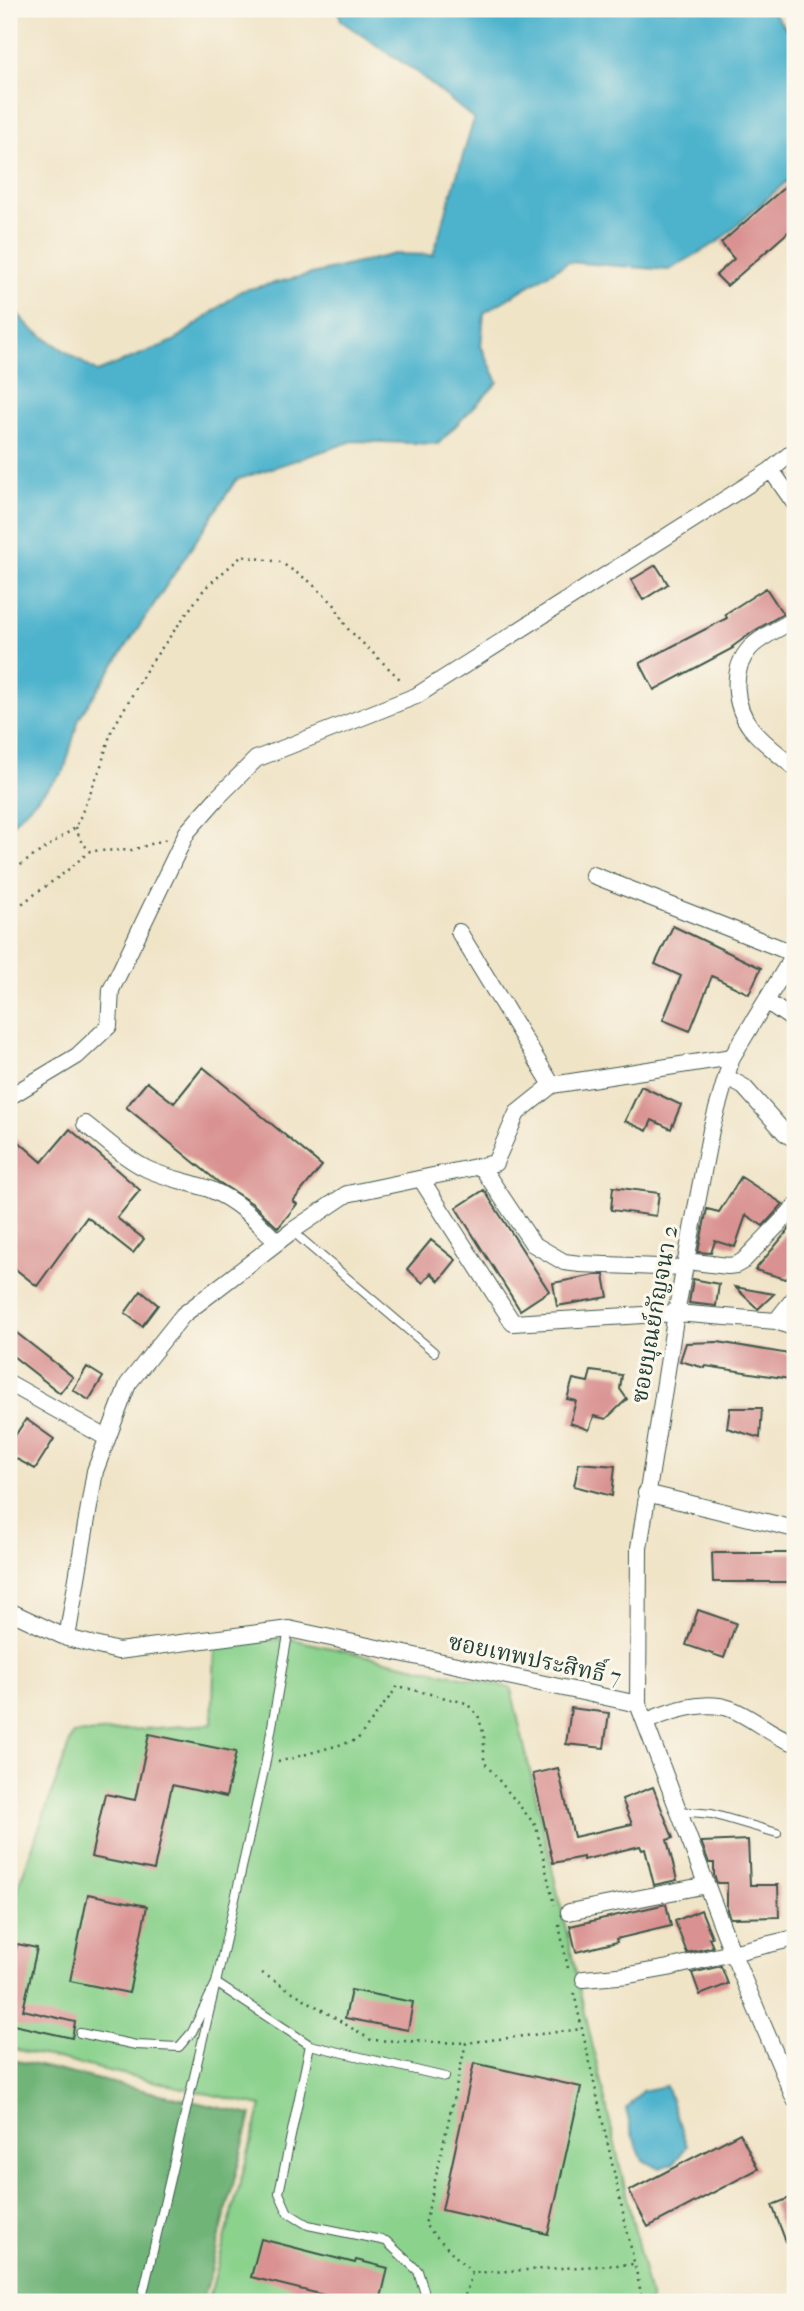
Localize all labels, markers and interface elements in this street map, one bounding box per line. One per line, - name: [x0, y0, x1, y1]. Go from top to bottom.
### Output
- street label: ซอยบุณย์กัญจนา 2: [626, 1223, 684, 1405]
- street label: ซอยเทพประสิทธิ์ 7: [446, 1625, 624, 1691]

